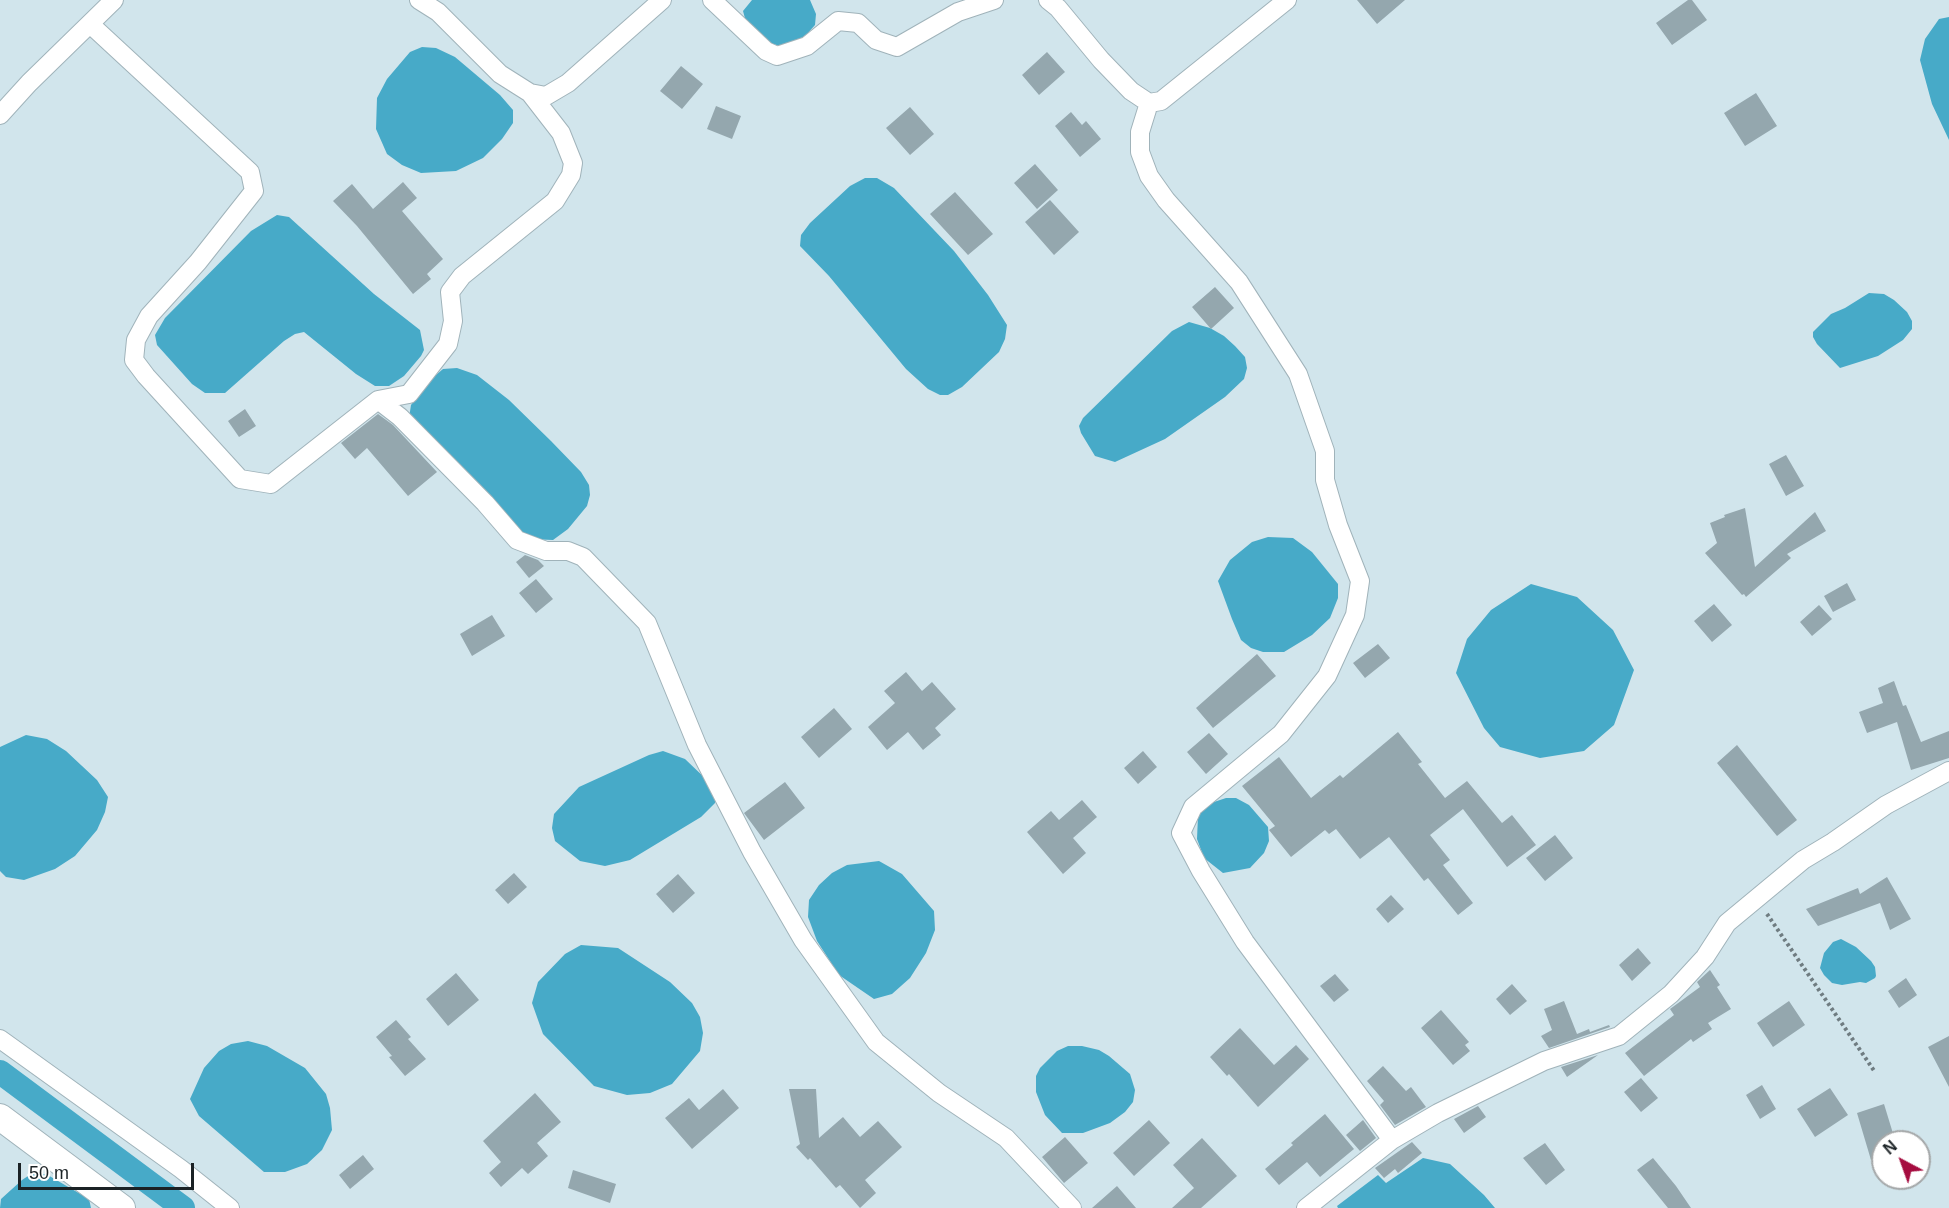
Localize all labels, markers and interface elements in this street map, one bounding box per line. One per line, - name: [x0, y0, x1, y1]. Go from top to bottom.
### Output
- north arrow: [1871, 1130, 1931, 1190]
- text: N: [1880, 1137, 1900, 1158]
- scale bar: [21, 1151, 196, 1189]
- text: 50 m: [29, 1163, 69, 1183]

